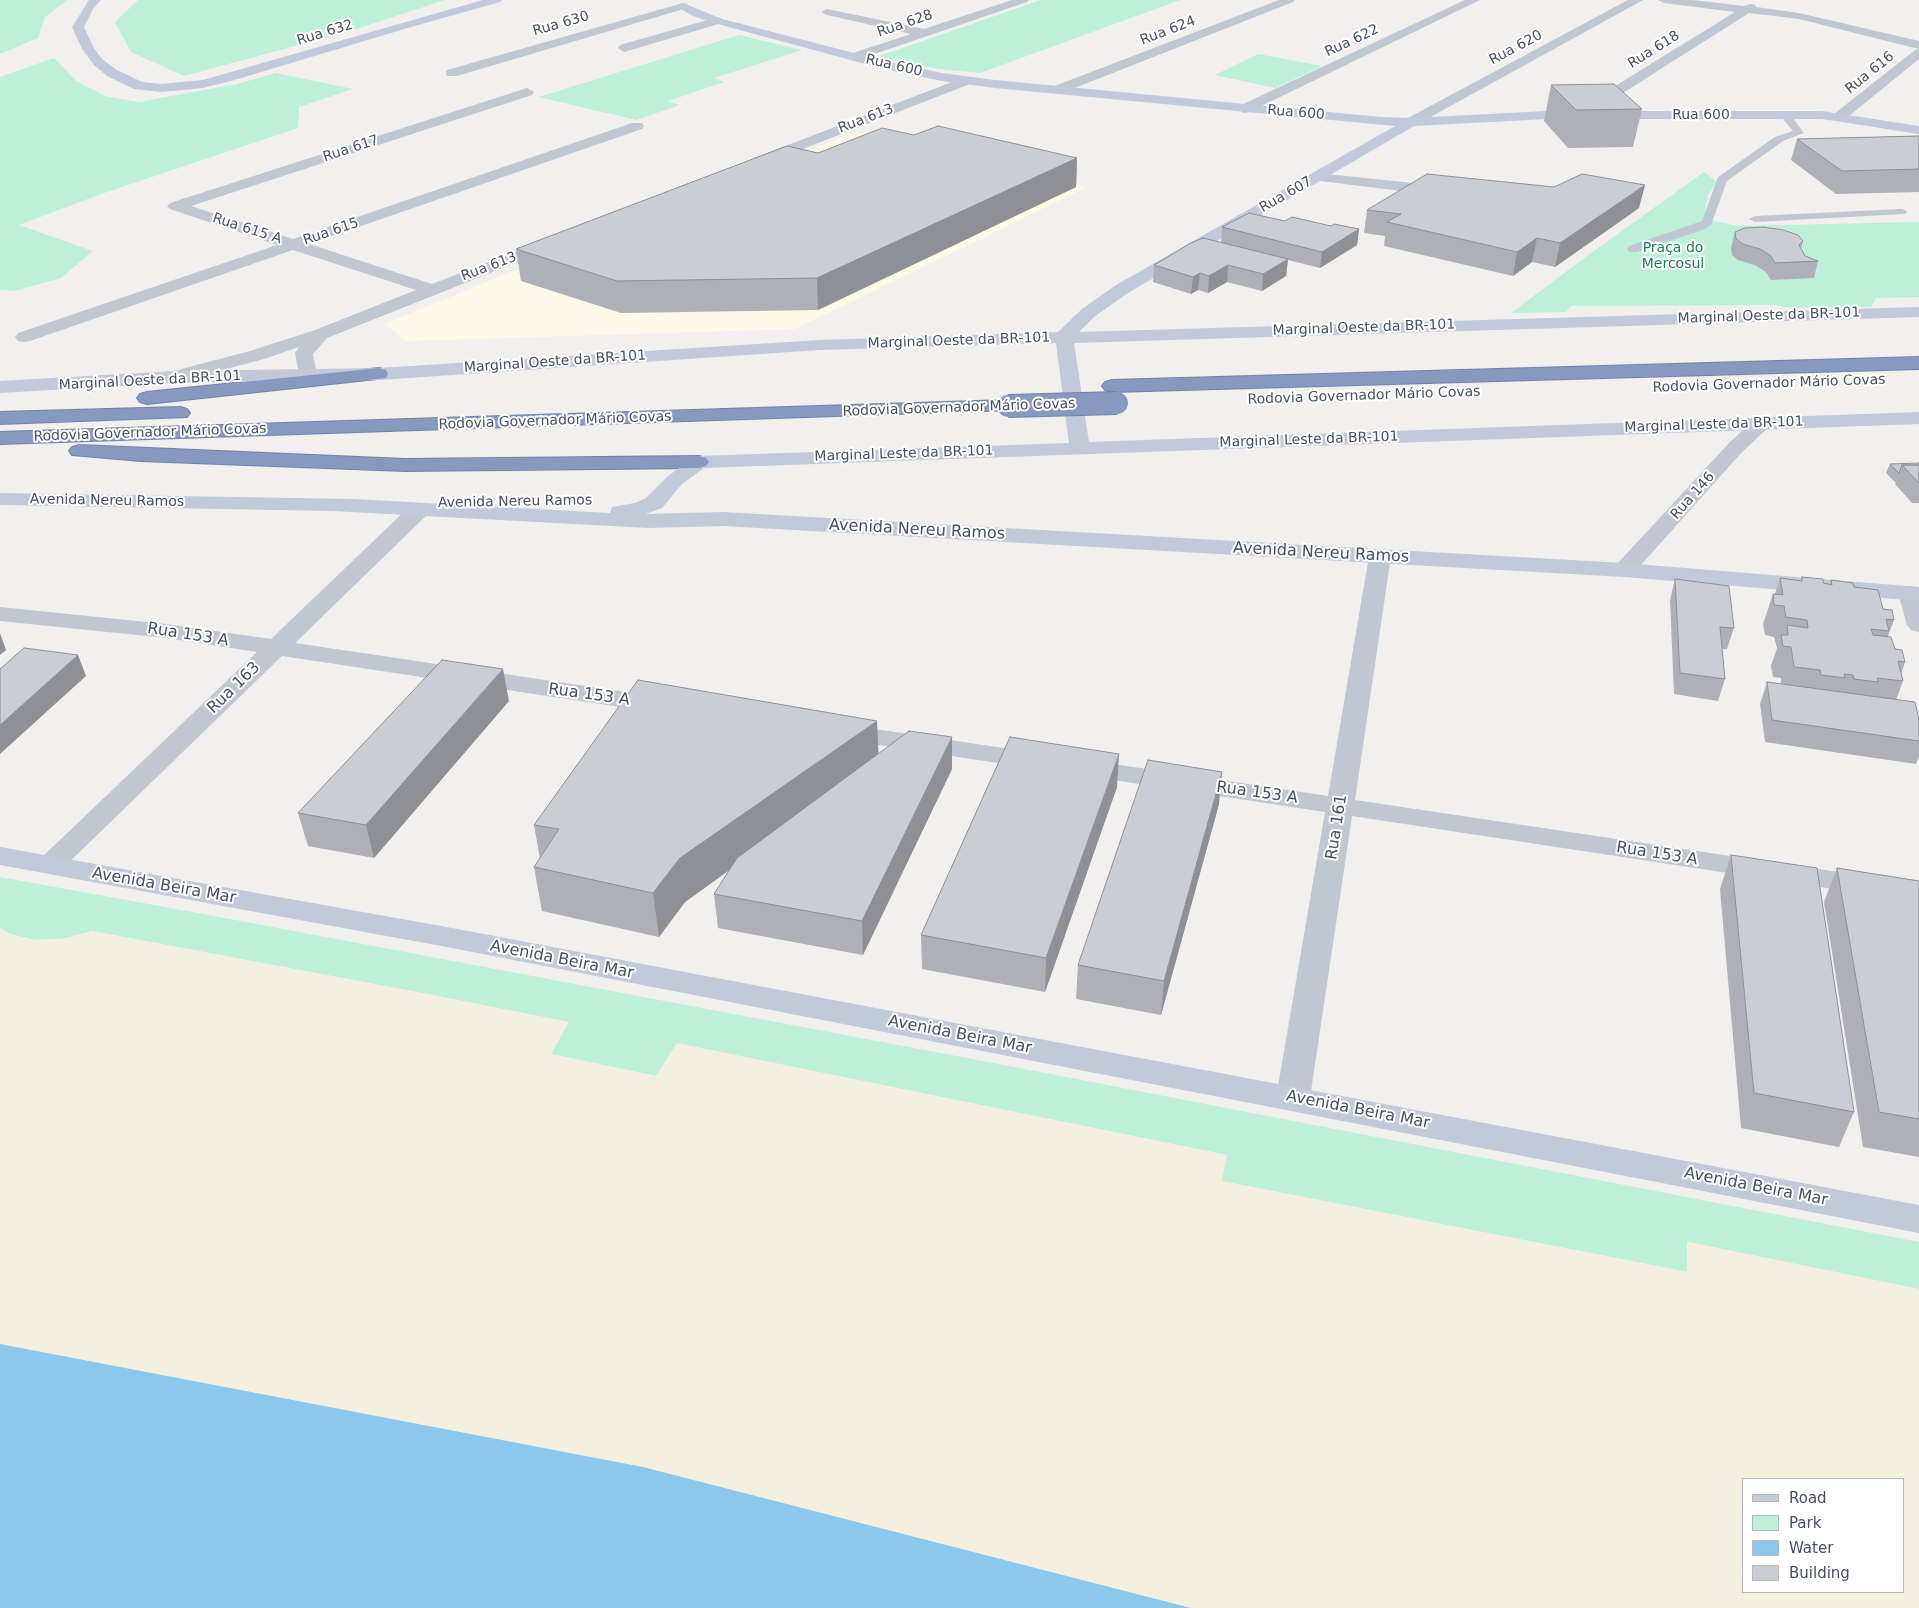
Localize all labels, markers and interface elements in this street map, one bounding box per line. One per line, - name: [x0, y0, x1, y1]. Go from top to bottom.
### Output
- street label: Rua 628: [875, 7, 935, 41]
- street label: Rua 630: [531, 8, 591, 40]
- street label: Rua 624: [1138, 13, 1198, 49]
- street label: Rua 632: [295, 17, 355, 49]
- street label: Rua 622: [1322, 21, 1382, 61]
- street label: Rua 620: [1487, 27, 1545, 69]
- street label: Rua 618: [1625, 28, 1683, 72]
- street label: Rua 616: [1842, 48, 1898, 98]
- street label: Rua 600: [864, 51, 924, 81]
- street label: Rua 613: [836, 101, 896, 137]
- street label: Rua 600: [1267, 102, 1325, 124]
- street label: Rua 600: [1672, 107, 1730, 123]
- street label: Rua 617: [321, 132, 381, 166]
- street label: Rua 607: [1257, 173, 1315, 217]
- street label: Rua 615 A: [210, 210, 284, 248]
- street label: Rua 615: [301, 215, 361, 249]
- park label: Praça do Mercosul: [1642, 240, 1704, 272]
- street label: Rua 613: [459, 249, 519, 285]
- street label: Marginal Oeste da BR-101: [1677, 304, 1861, 328]
- street label: Marginal Oeste da BR-101: [1272, 316, 1456, 340]
- street label: Marginal Oeste da BR-101: [867, 329, 1051, 353]
- street label: Marginal Oeste da BR-101: [463, 347, 647, 377]
- street label: Marginal Oeste da BR-101: [58, 368, 242, 394]
- street label: Rodovia Governador Mário Covas: [1652, 372, 1886, 396]
- street label: Rodovia Governador Mário Covas: [1247, 384, 1481, 408]
- street label: Rodovia Governador Mário Covas: [842, 396, 1076, 420]
- street label: Rodovia Governador Mário Covas: [438, 409, 672, 433]
- street label: Marginal Leste da BR-101: [1624, 413, 1804, 437]
- street label: Rodovia Governador Mário Covas: [33, 421, 267, 445]
- street label: Marginal Leste da BR-101: [1219, 428, 1399, 452]
- street label: Marginal Leste da BR-101: [814, 442, 994, 466]
- street label: Rua 146: [1667, 469, 1719, 523]
- street label: Avenida Nereu Ramos: [30, 491, 184, 511]
- street label: Avenida Nereu Ramos: [438, 492, 592, 512]
- street label: Avenida Nereu Ramos: [828, 516, 1006, 544]
- street label: Avenida Nereu Ramos: [1232, 539, 1410, 567]
- street label: Rua 153 A: [146, 619, 230, 651]
- street label: Rua 163: [204, 658, 264, 718]
- street label: Rua 153 A: [547, 680, 631, 710]
- street label: Rua 153 A: [1215, 778, 1299, 808]
- street label: Rua 161: [1322, 793, 1352, 861]
- street label: Rua 153 A: [1615, 838, 1699, 870]
- street label: Avenida Beira Mar: [91, 864, 237, 908]
- street label: Avenida Beira Mar: [489, 937, 635, 983]
- street label: Avenida Beira Mar: [887, 1012, 1033, 1058]
- street label: Avenida Beira Mar: [1285, 1087, 1431, 1133]
- street label: Avenida Beira Mar: [1683, 1164, 1829, 1210]
- legend: [1742, 1478, 1904, 1593]
- text: Road: [1789, 1489, 1827, 1507]
- text: Park: [1789, 1514, 1821, 1532]
- text: Water: [1789, 1539, 1833, 1557]
- text: Building: [1789, 1564, 1850, 1582]

